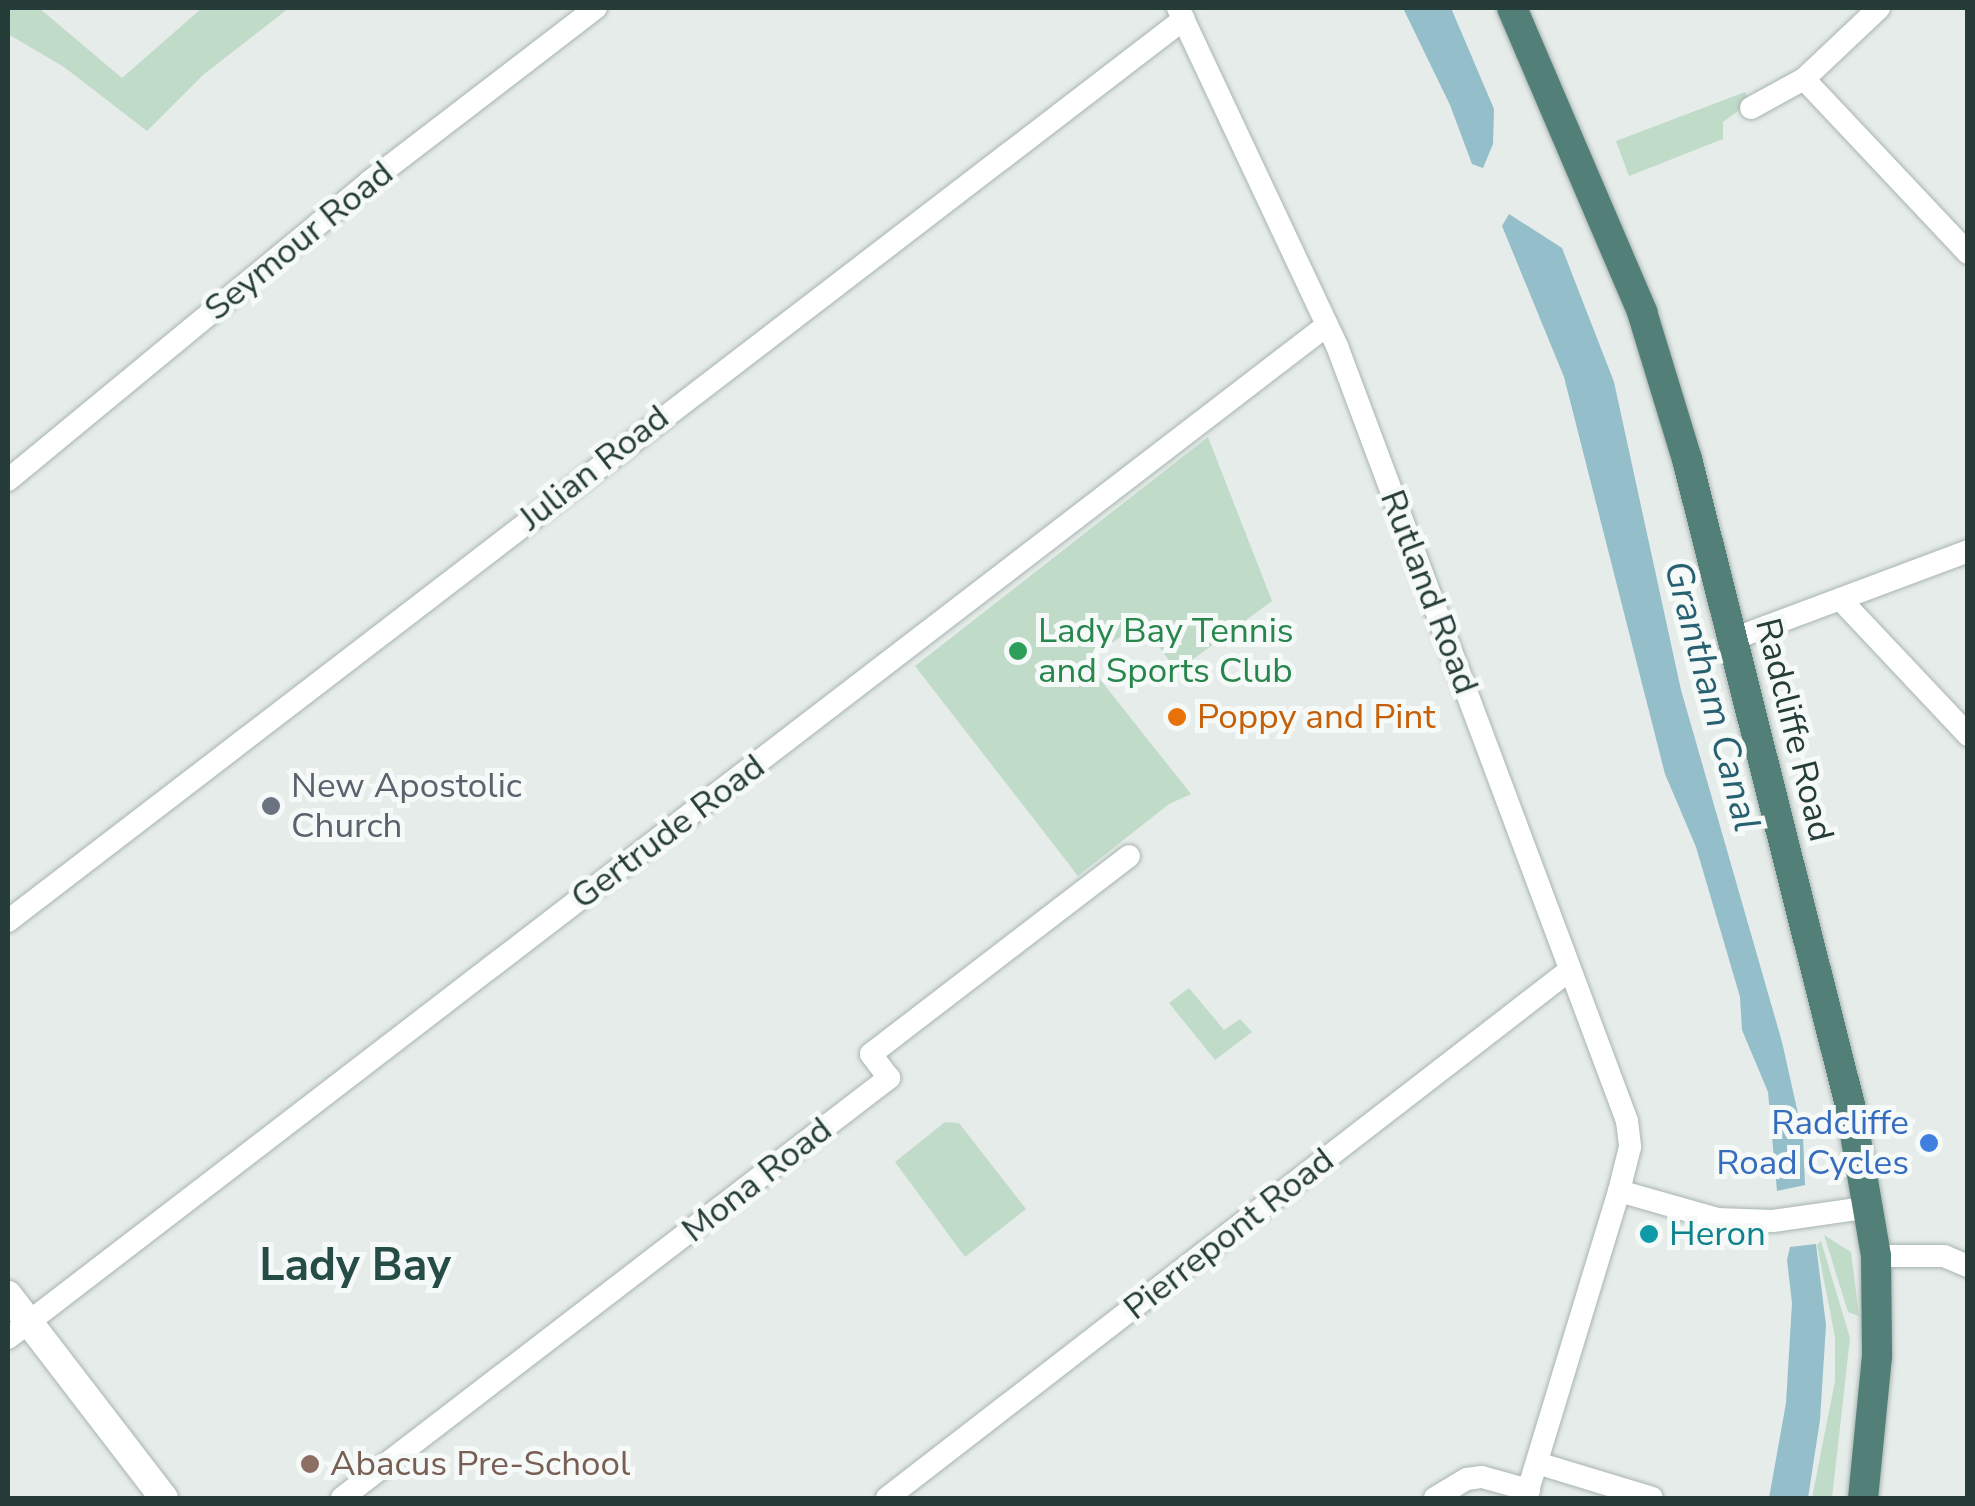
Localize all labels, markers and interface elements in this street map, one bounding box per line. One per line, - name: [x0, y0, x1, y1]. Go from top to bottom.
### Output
- street label: Seymour Road: [196, 152, 402, 330]
- street label: Julian Road: [511, 397, 677, 539]
- street label: Rutland Road: [1371, 484, 1487, 700]
- water label: Grantham Canal: [1654, 556, 1770, 836]
- place label: Lady Bay Tennis and Sports Club: [1038, 610, 1294, 692]
- street label: Radcliffe Road: [1746, 614, 1842, 846]
- marker: Lady Bay Tennis and Sports Club: [1007, 640, 1029, 662]
- place label: Poppy and Pint: [1197, 696, 1436, 738]
- marker: Poppy and Pint: [1166, 706, 1188, 728]
- street label: Gertrude Road: [563, 746, 773, 918]
- place label: New Apostolic Church: [291, 765, 522, 847]
- marker: New Apostolic Church: [260, 795, 282, 817]
- place label: Radcliffe Road Cycles: [1716, 1102, 1909, 1184]
- street label: Mona Road: [674, 1109, 840, 1251]
- marker: Radcliffe Road Cycles: [1918, 1132, 1940, 1154]
- street label: Pierrepont Road: [1116, 1139, 1342, 1329]
- place label: Heron: [1669, 1213, 1766, 1255]
- marker: Heron: [1638, 1223, 1660, 1245]
- district label: Lady Bay: [259, 1239, 451, 1293]
- place label: Abacus Pre-School: [330, 1443, 630, 1485]
- marker: Abacus Pre-School: [299, 1453, 321, 1475]

